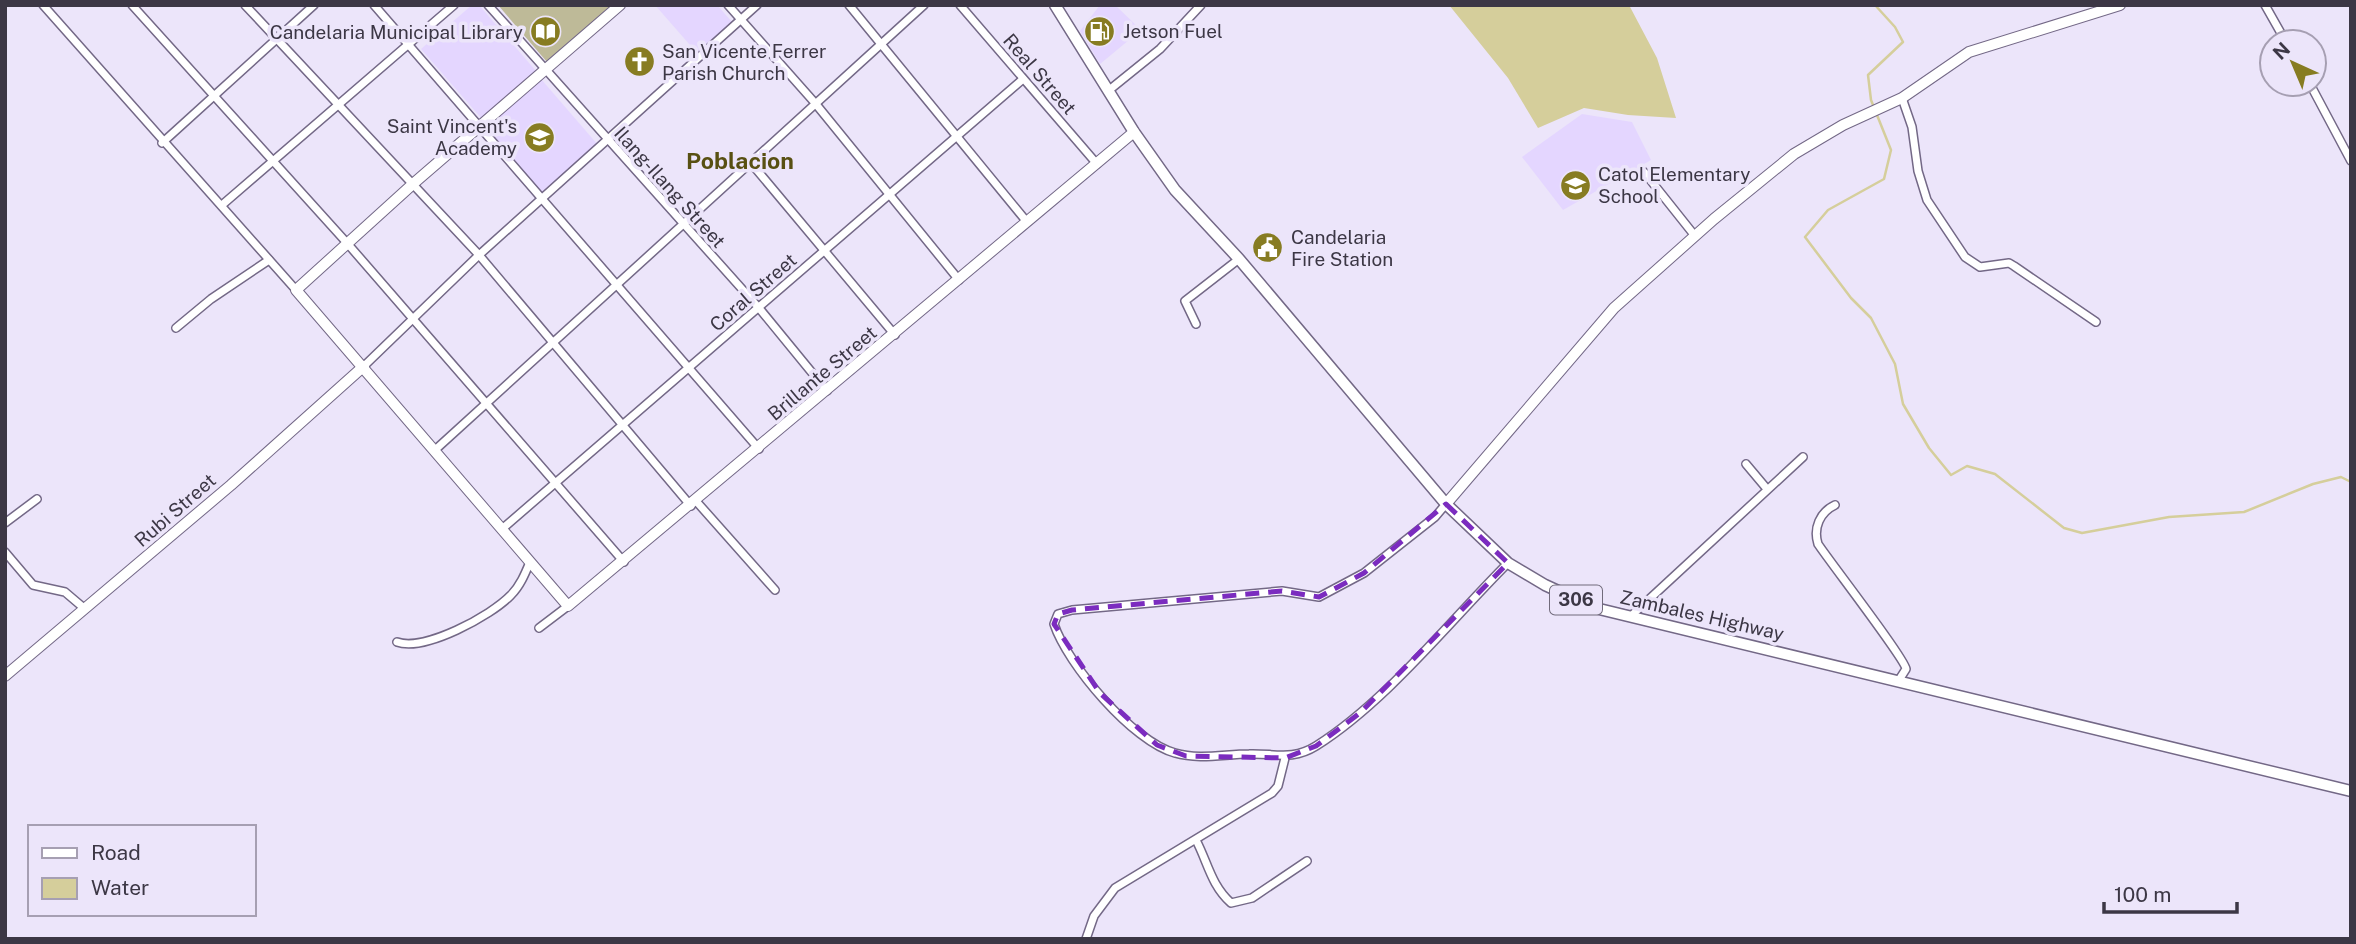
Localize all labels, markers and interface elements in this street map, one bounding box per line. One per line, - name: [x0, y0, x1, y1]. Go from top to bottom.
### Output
- fuel station icon: Jetson Fuel: [1083, 14, 1117, 48]
- library icon: Candelaria Municipal Library: [529, 15, 563, 49]
- place label: Jetson Fuel: [1123, 20, 1223, 42]
- place label: Candelaria Municipal Library: [270, 21, 523, 43]
- north arrow: [2258, 28, 2328, 98]
- street label: Real Street: [999, 29, 1081, 119]
- text: N: [2268, 38, 2294, 64]
- place label: San Vicente Ferrer Parish Church: [662, 40, 826, 84]
- church icon: San Vicente Ferrer Parish Church: [622, 45, 656, 79]
- place label: Saint Vincent's Academy: [387, 115, 517, 159]
- school or university icon: Saint Vincent's Academy: [523, 120, 557, 154]
- street label: Ilang-Ilang Street: [610, 122, 730, 252]
- district label: Poblacion: [686, 147, 794, 174]
- place label: Catol Elementary School: [1598, 163, 1750, 207]
- school or university icon: Catol Elementary School: [1558, 168, 1592, 202]
- place label: Candelaria Fire Station: [1291, 226, 1393, 270]
- public building icon: Candelaria Fire Station: [1251, 231, 1285, 265]
- street label: Coral Street: [705, 249, 801, 335]
- street label: Brillante Street: [763, 321, 881, 425]
- street label: Rubi Street: [130, 469, 220, 551]
- street label: Zambales Highway: [1618, 585, 1786, 645]
- road number: 306: [1550, 586, 1602, 614]
- legend: [28, 825, 256, 916]
- text: Road: [91, 840, 141, 865]
- scale bar: [2104, 870, 2237, 914]
- text: Water: [91, 875, 149, 900]
- text: 100 m: [2114, 882, 2171, 907]

